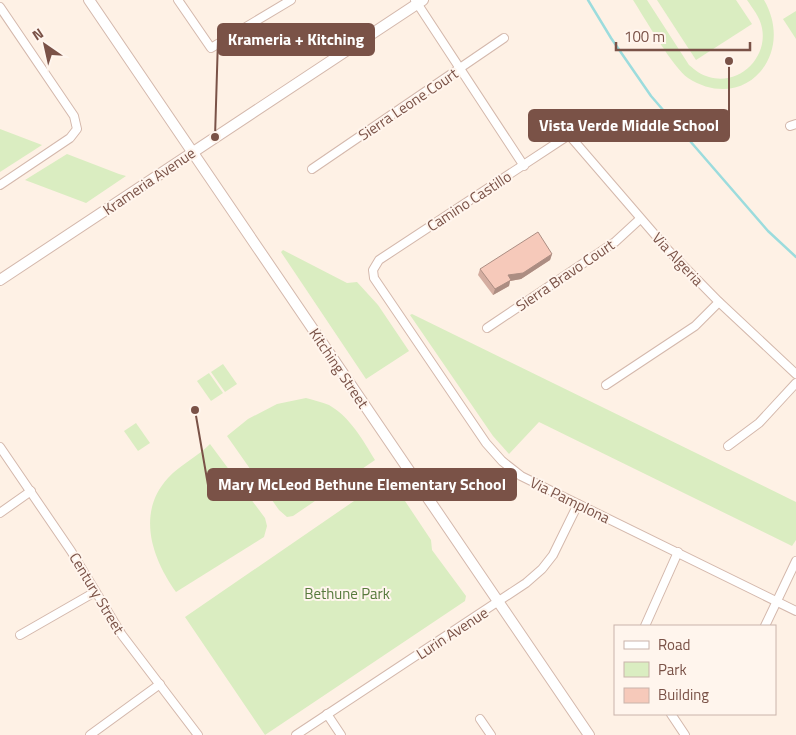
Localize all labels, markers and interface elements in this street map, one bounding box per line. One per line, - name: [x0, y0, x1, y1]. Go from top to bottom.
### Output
- north arrow: [20, 20, 70, 70]
- scale bar: [616, 20, 750, 52]
- text: N: [28, 22, 47, 45]
- callout: Krameria + Kitching: [218, 24, 374, 55]
- text: 100 m: [624, 25, 665, 48]
- text: Krameria + Kitching: [228, 27, 365, 51]
- street label: Sierra Leone Court: [353, 62, 463, 146]
- callout: Vista Verde Middle School: [529, 110, 729, 141]
- text: Vista Verde Middle School: [539, 113, 719, 137]
- street label: Krameria Avenue: [98, 141, 200, 221]
- street label: Camino Castillo: [422, 165, 516, 237]
- street label: Via Algeria: [647, 227, 709, 292]
- street label: Sierra Bravo Court: [511, 233, 620, 317]
- street label: Kitching Street: [304, 323, 375, 413]
- callout: Mary McLeod Bethune Elementary School: [208, 469, 516, 500]
- street label: Via Pamplona: [526, 471, 614, 530]
- text: Mary McLeod Bethune Elementary School: [218, 472, 506, 496]
- street label: Century Street: [64, 548, 131, 639]
- park label: Bethune Park: [304, 582, 390, 605]
- street label: Lurin Avenue: [411, 601, 493, 665]
- legend: [614, 625, 776, 715]
- text: Road: [658, 633, 690, 656]
- text: Park: [658, 658, 687, 681]
- text: Building: [658, 683, 709, 706]

